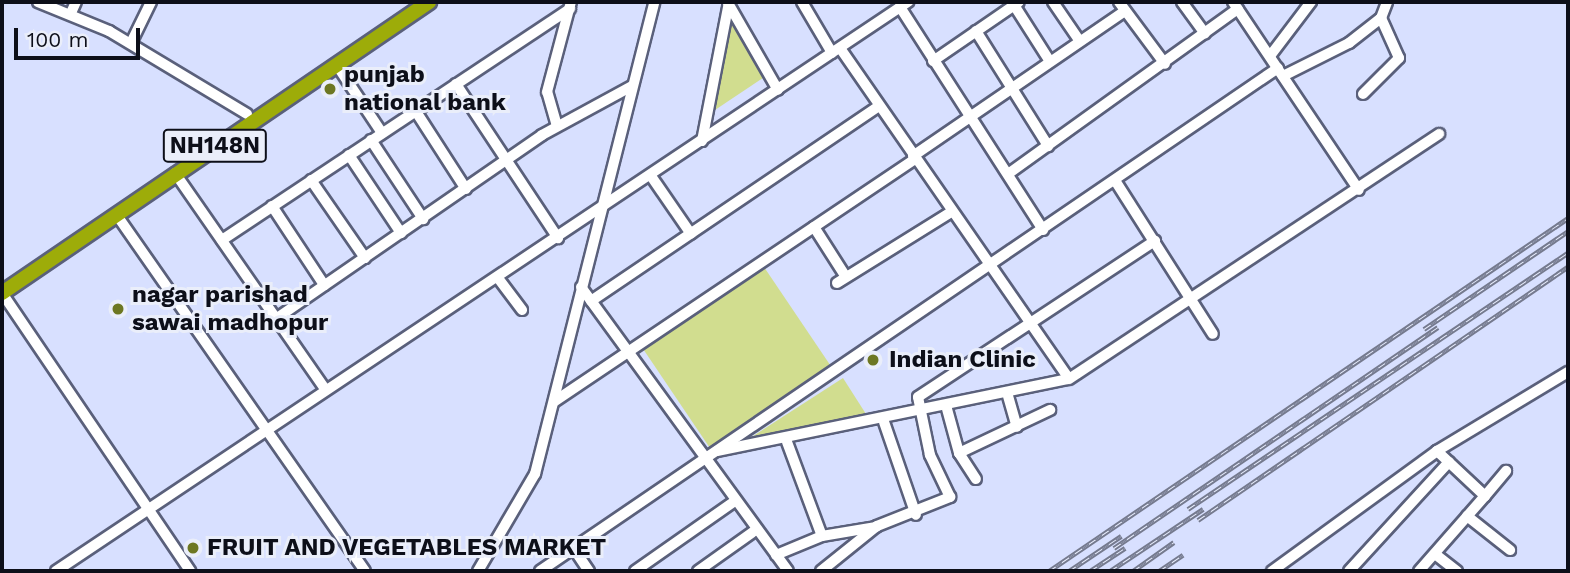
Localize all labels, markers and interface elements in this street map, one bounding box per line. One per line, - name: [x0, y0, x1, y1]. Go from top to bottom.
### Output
- scale bar: [18, 14, 144, 58]
- text: 100 m: [27, 27, 89, 52]
- place label: punjab national bank: [344, 61, 506, 117]
- marker: punjab national bank: [322, 81, 338, 97]
- road number: NH148N: [162, 127, 268, 166]
- place label: nagar parishad sawai madhopur: [132, 281, 328, 337]
- marker: nagar parishad sawai madhopur: [110, 301, 126, 317]
- place label: Indian Clinic: [889, 346, 1036, 374]
- marker: Indian Clinic: [863, 350, 883, 370]
- place label: FRUIT AND VEGETABLES MARKET: [207, 534, 608, 562]
- marker: FRUIT AND VEGETABLES MARKET: [185, 540, 201, 556]

